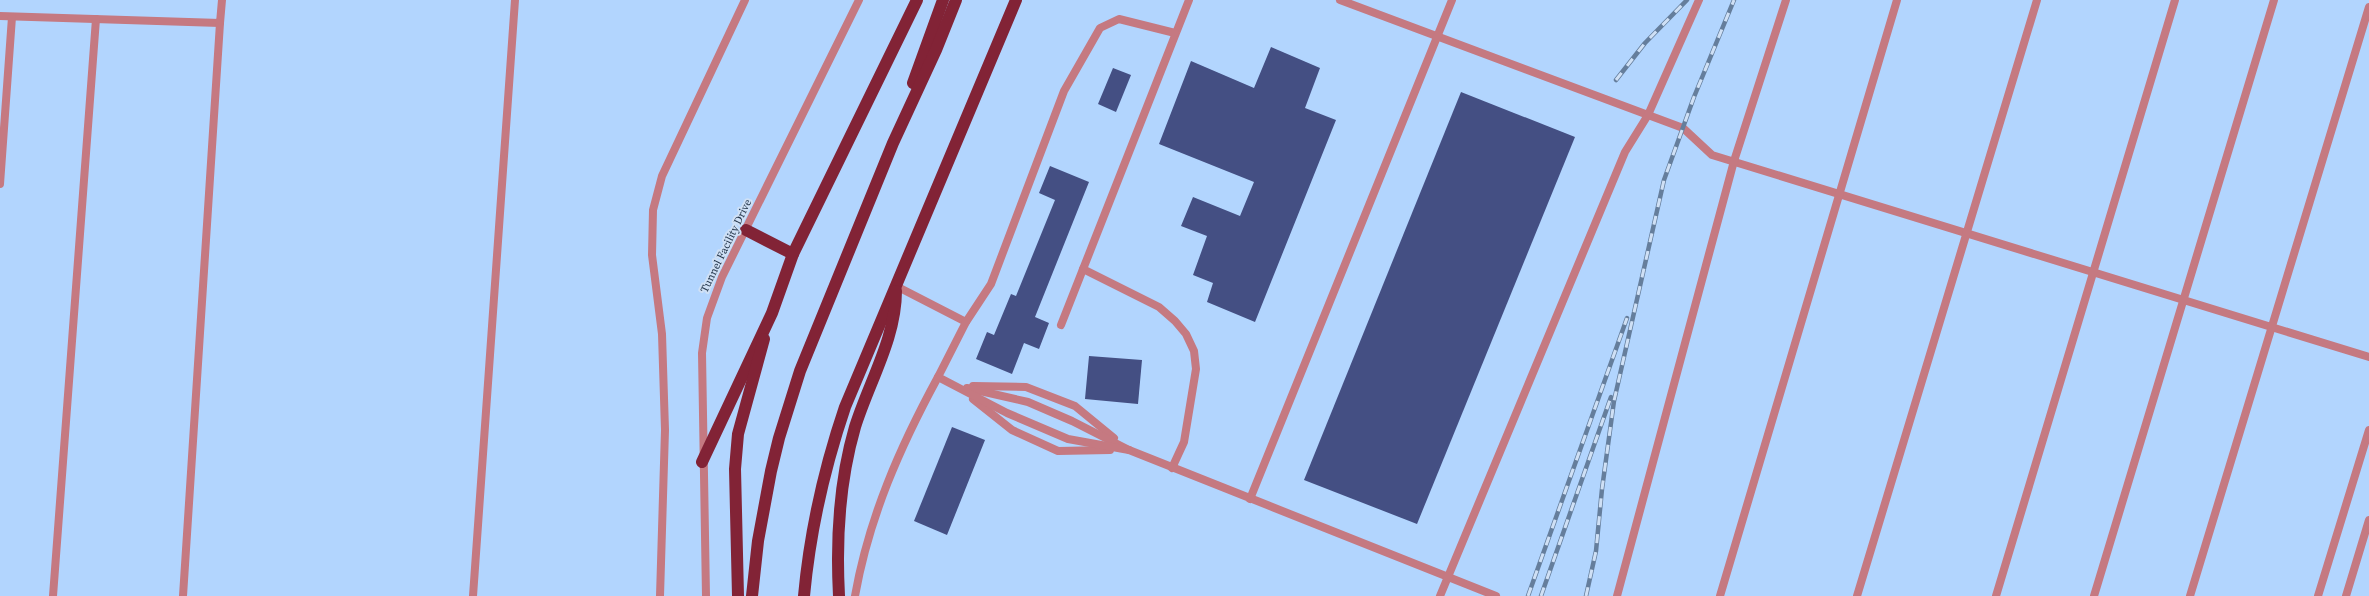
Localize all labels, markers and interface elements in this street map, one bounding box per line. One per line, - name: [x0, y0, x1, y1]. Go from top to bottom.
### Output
- street label: Tunnel Facility Drive: [697, 196, 755, 295]

